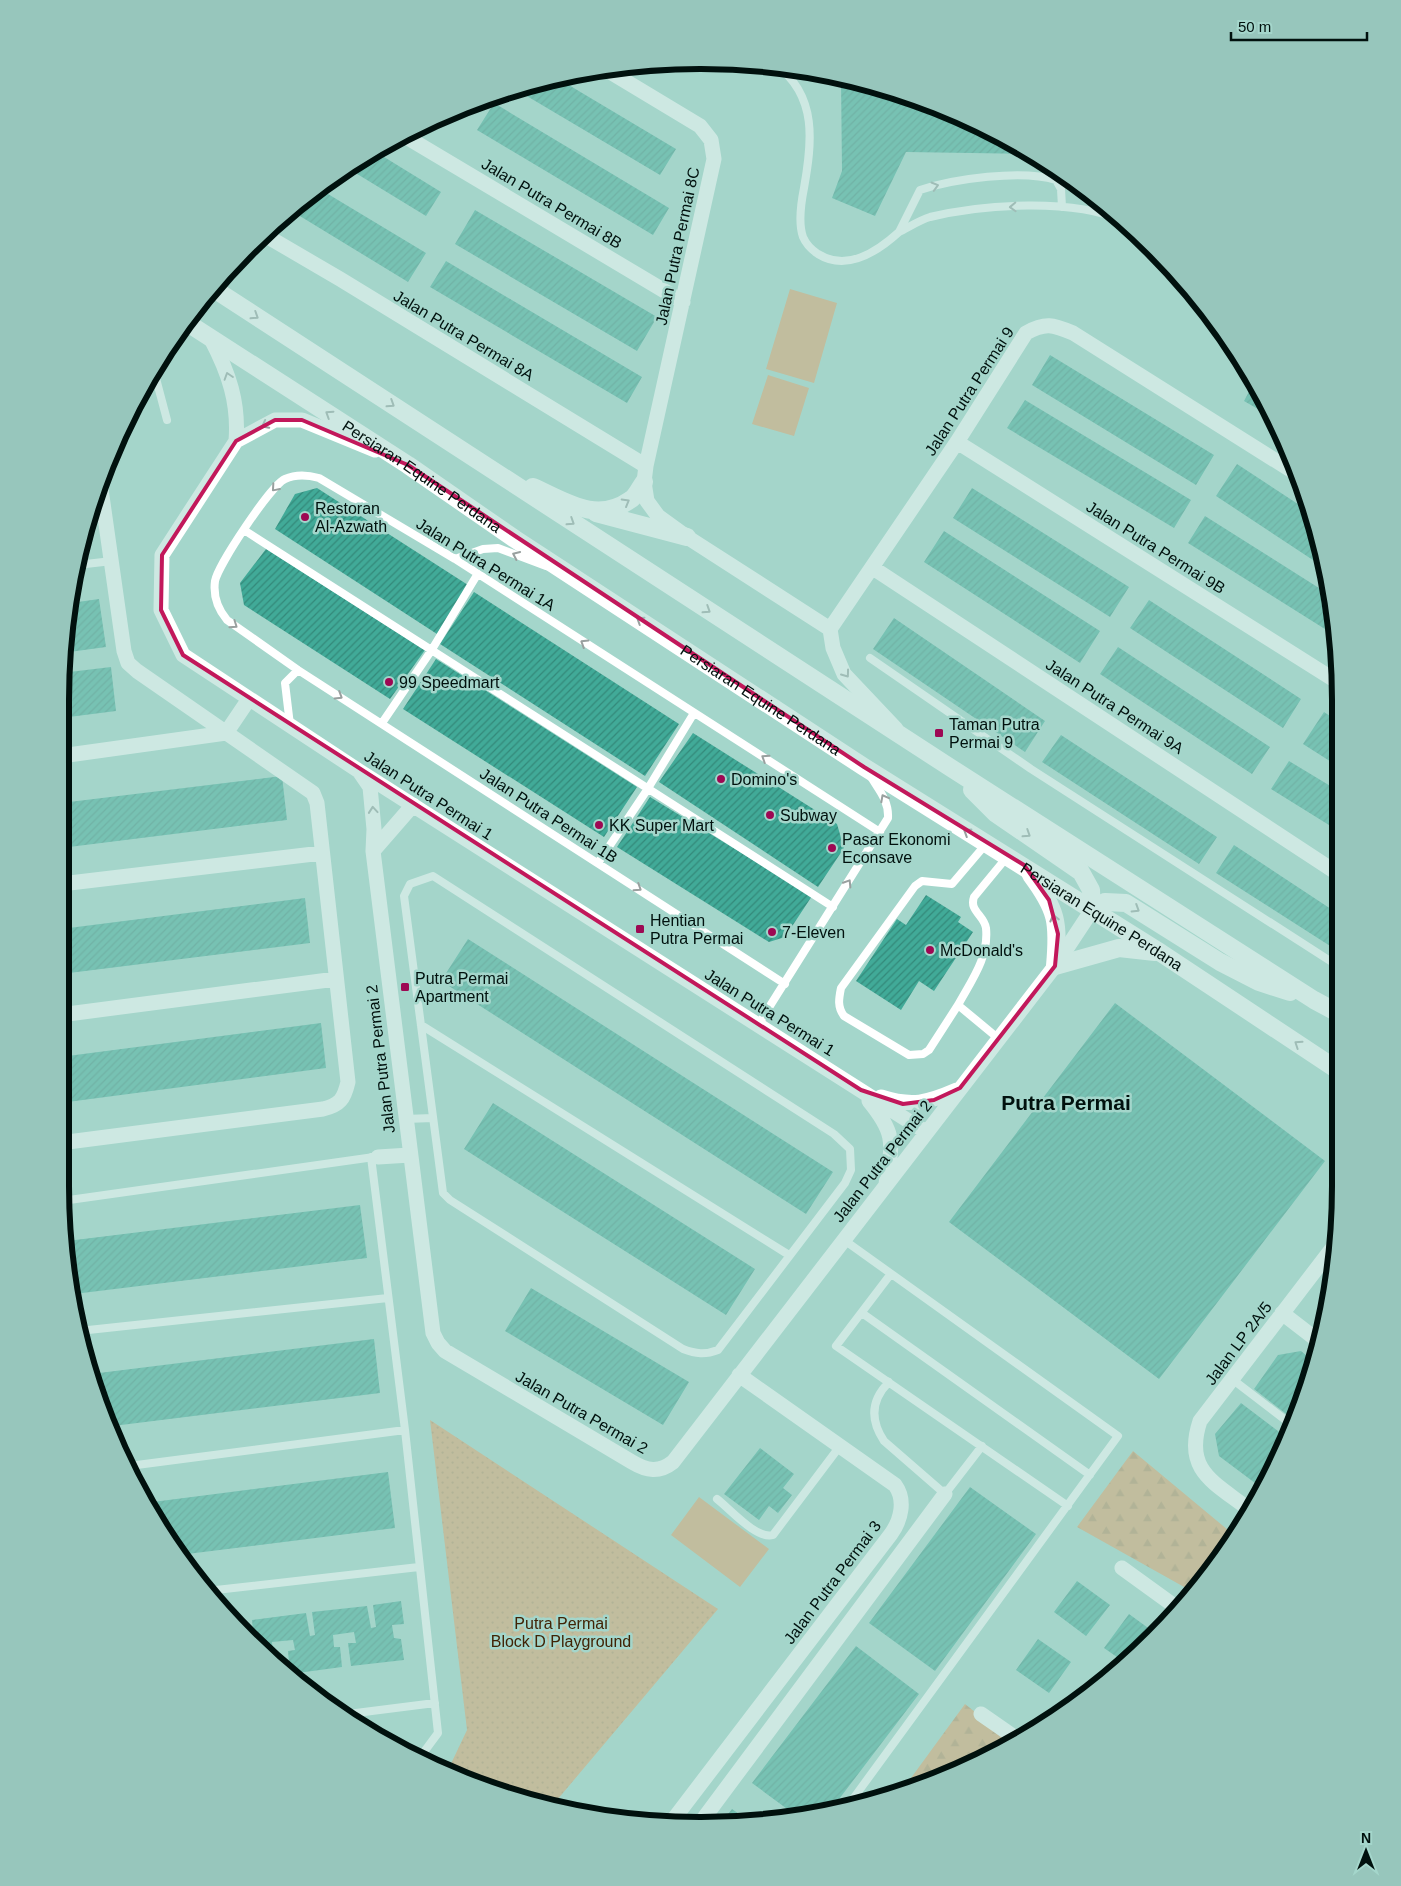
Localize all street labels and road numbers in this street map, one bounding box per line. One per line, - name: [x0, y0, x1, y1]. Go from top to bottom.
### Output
- street label: Jalan Putra Permai 8B: [479, 155, 625, 252]
- street label: Jalan Putra Permai 8C: [652, 166, 703, 327]
- street label: Jalan Putra Permai 8A: [391, 287, 537, 384]
- street label: Jalan Putra Permai 9: [922, 324, 1017, 459]
- street label: Persiaran Equine Perdana: [339, 417, 505, 536]
- street label: Jalan Putra Permai 9B: [1083, 498, 1228, 597]
- street label: Jalan Putra Permai 1A: [413, 515, 558, 614]
- street label: Persiaran Equine Perdana: [677, 642, 844, 759]
- street label: Jalan Putra Permai 9A: [1043, 656, 1187, 757]
- street label: Jalan Putra Permai 1: [361, 748, 496, 843]
- street label: Jalan Putra Permai 1B: [477, 765, 620, 866]
- street label: Persiaran Equine Perdana: [1018, 860, 1186, 974]
- street label: Jalan Putra Permai 1: [702, 966, 838, 1059]
- street label: Jalan Putra Permai 2: [363, 984, 398, 1134]
- street label: Jalan Putra Permai 2: [830, 1097, 935, 1225]
- street label: Jalan LP 2A/5: [1202, 1298, 1275, 1388]
- street label: Jalan Putra Permai 2: [513, 1368, 651, 1457]
- street label: Jalan Putra Permai 3: [781, 1517, 884, 1647]

